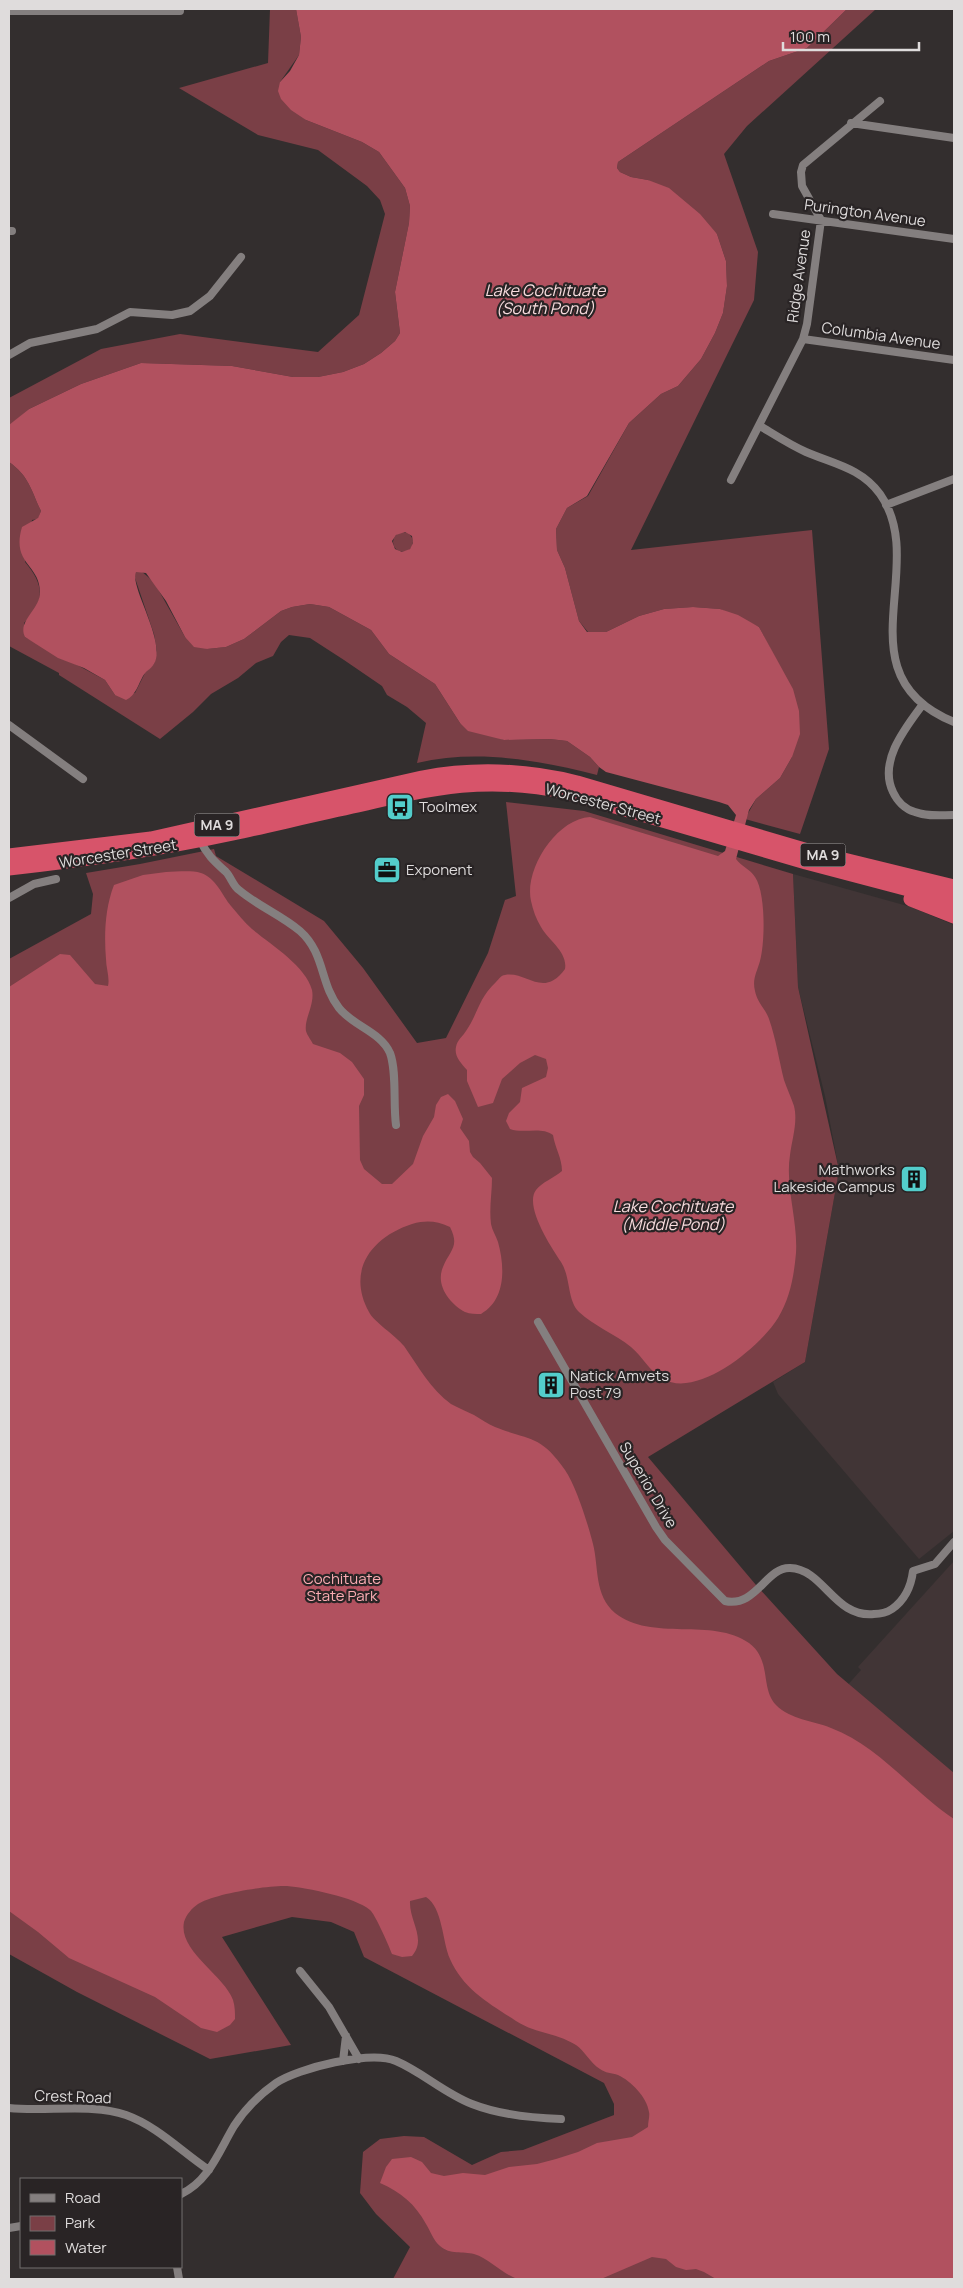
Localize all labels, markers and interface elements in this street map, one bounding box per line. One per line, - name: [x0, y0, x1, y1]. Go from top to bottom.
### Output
- scale bar: [783, 20, 919, 52]
- text: 100 m: [790, 26, 830, 47]
- street label: Purington Avenue: [803, 194, 927, 231]
- street label: Ridge Avenue: [782, 228, 815, 324]
- water label: Lake Cochituate (South Pond): [485, 279, 607, 319]
- street label: Columbia Avenue: [820, 317, 942, 354]
- street label: Worcester Street: [543, 778, 663, 829]
- bus stop icon: Toolmex: [385, 792, 415, 822]
- place label: Toolmex: [419, 796, 477, 817]
- road number: MA 9: [194, 814, 240, 836]
- street label: Worcester Street: [58, 834, 178, 873]
- road number: MA 9: [800, 844, 846, 866]
- office icon: Exponent: [372, 855, 402, 885]
- place label: Exponent: [406, 859, 473, 880]
- place label: Mathworks Lakeside Campus: [773, 1159, 895, 1197]
- building icon: Mathworks Lakeside Campus: [899, 1164, 929, 1194]
- water label: Lake Cochituate (Middle Pond): [613, 1195, 735, 1235]
- place label: Natick Amvets Post 79: [570, 1365, 669, 1403]
- building icon: Natick Amvets Post 79: [536, 1370, 566, 1400]
- street label: Superior Drive: [614, 1438, 683, 1532]
- park label: Cochituate State Park: [303, 1568, 381, 1606]
- street label: Crest Road: [34, 2085, 112, 2108]
- legend: [20, 2178, 182, 2268]
- text: Road: [65, 2187, 101, 2208]
- text: Park: [65, 2212, 95, 2233]
- text: Water: [65, 2237, 107, 2258]

